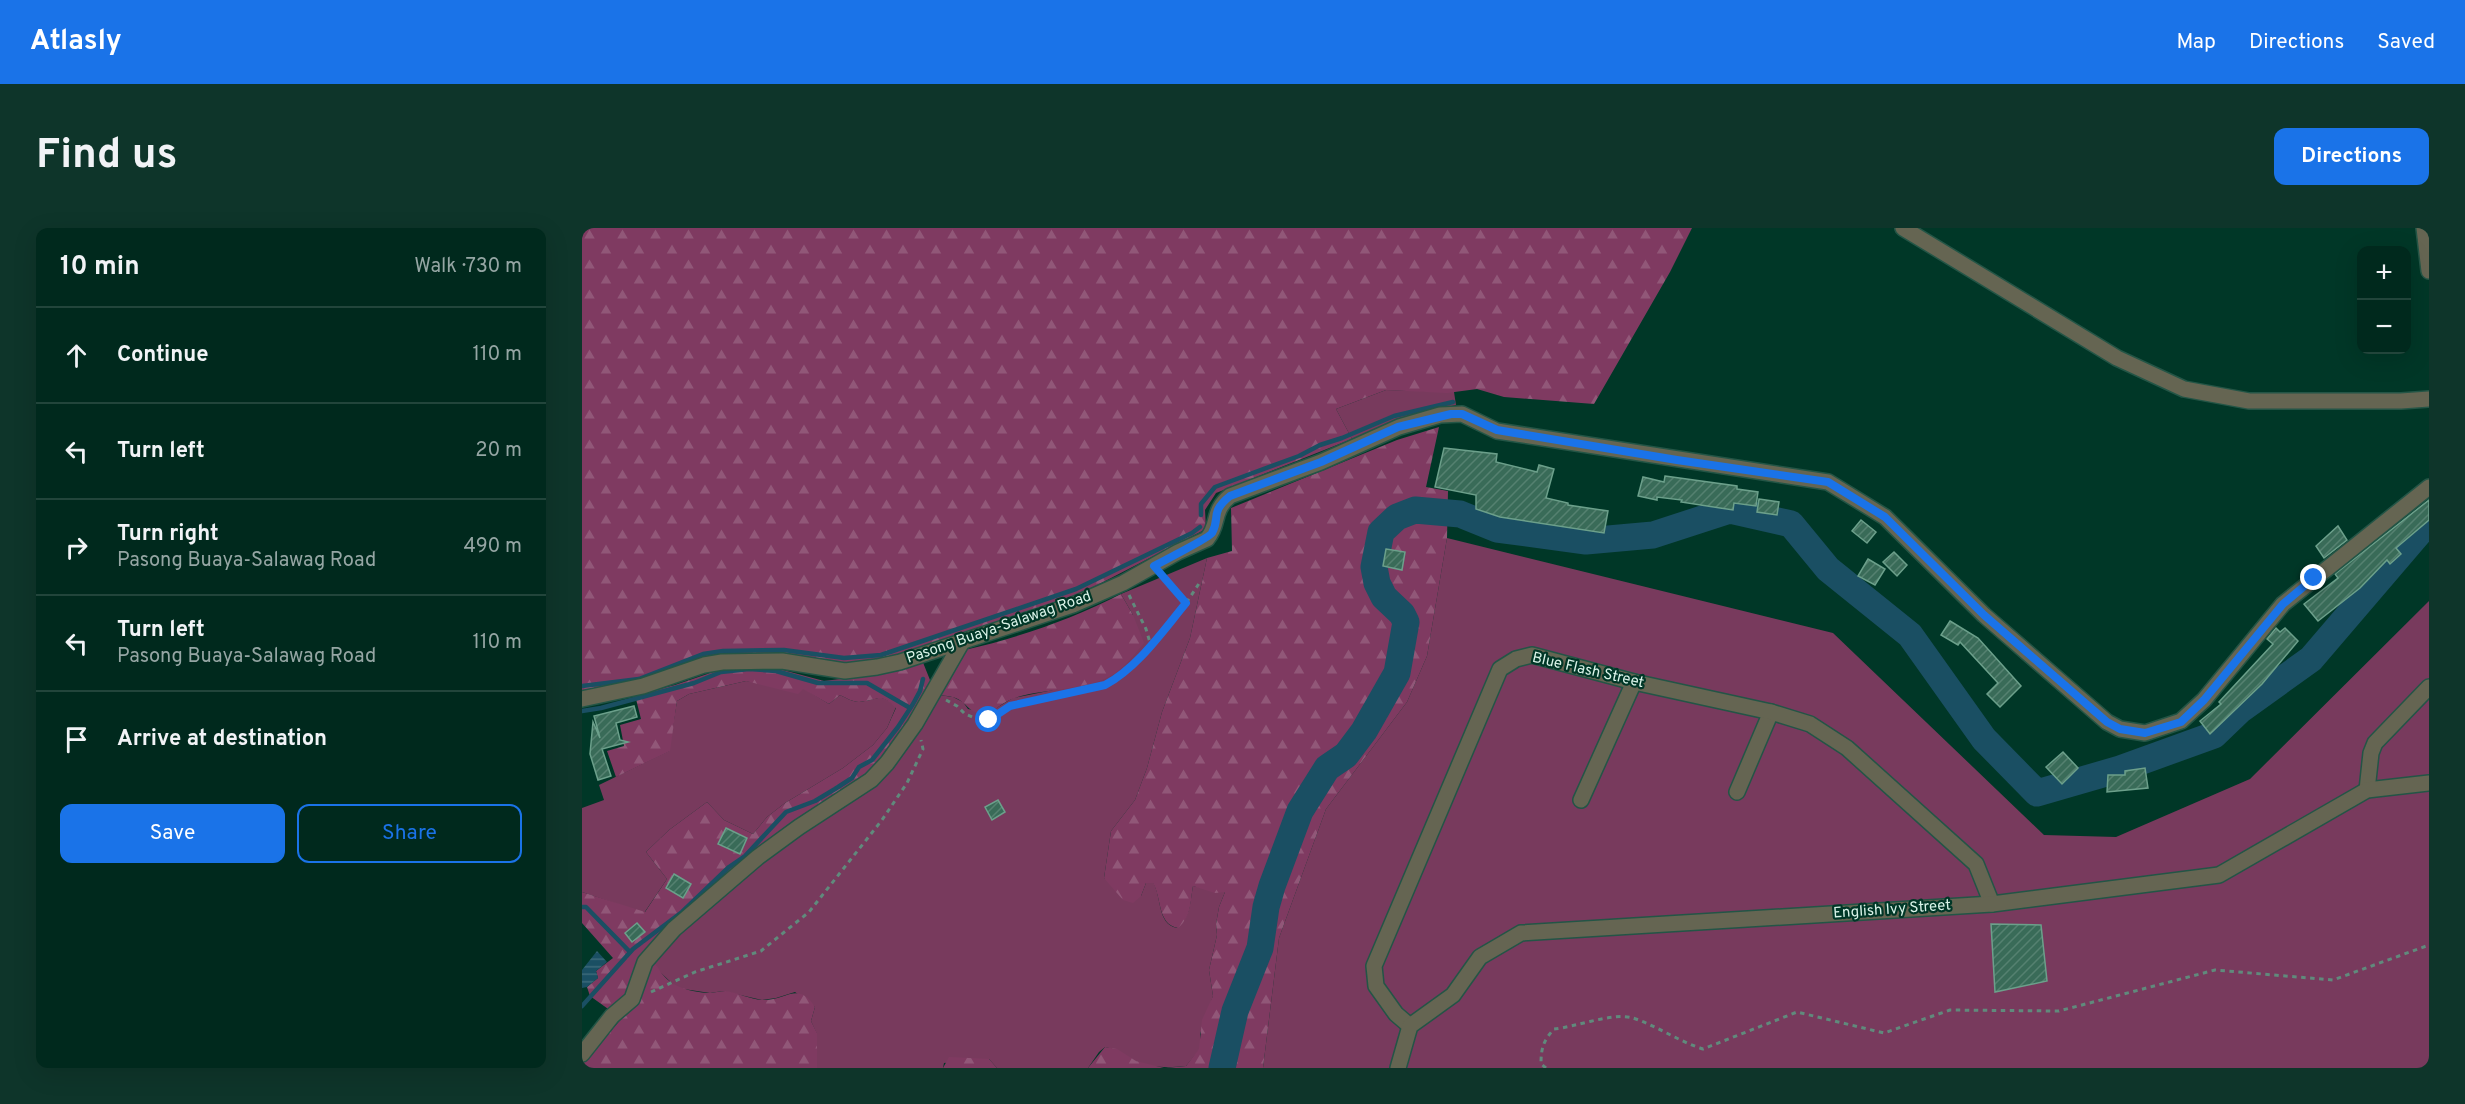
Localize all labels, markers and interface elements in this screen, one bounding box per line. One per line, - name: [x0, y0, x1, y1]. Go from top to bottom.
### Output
- text: Atlasly: [30, 24, 122, 60]
- text: Map: [2176, 29, 2216, 56]
- text: Directions: [2249, 29, 2344, 56]
- text: Saved: [2377, 29, 2435, 56]
- button: Directions: [2274, 128, 2429, 185]
- text: Find us: [36, 130, 177, 183]
- map controls: [2357, 246, 2411, 354]
- button: +: [2357, 246, 2411, 300]
- text: 10 min: [60, 251, 140, 284]
- text: Walk · 730 m: [414, 254, 522, 280]
- button: −: [2357, 300, 2411, 354]
- icon: ahead: [60, 339, 93, 372]
- text: Continue: [117, 342, 208, 369]
- text: 110 m: [473, 342, 522, 368]
- icon: left: [60, 435, 93, 468]
- text: Turn left: [117, 438, 205, 465]
- text: 20 m: [475, 438, 522, 464]
- text: Turn right: [117, 521, 219, 548]
- icon: right: [60, 531, 93, 564]
- text: 490 m: [464, 534, 522, 560]
- text: Pasong Buaya-Salawag Road: [117, 548, 376, 574]
- route end: [2300, 564, 2326, 590]
- street label: Pasong Buaya-Salawag Road: [904, 587, 1094, 669]
- text: Turn left: [117, 617, 205, 644]
- icon: left: [60, 627, 93, 660]
- text: 110 m: [473, 630, 522, 656]
- text: Pasong Buaya-Salawag Road: [117, 644, 376, 670]
- street label: Blue Flash Street: [1530, 649, 1646, 693]
- route start: [975, 706, 1001, 732]
- icon: arrive: [60, 723, 93, 756]
- text: Arrive at destination: [117, 726, 327, 753]
- button: Save: [60, 804, 285, 863]
- button: Share: [297, 804, 522, 863]
- street label: English Ivy Street: [1833, 896, 1951, 924]

